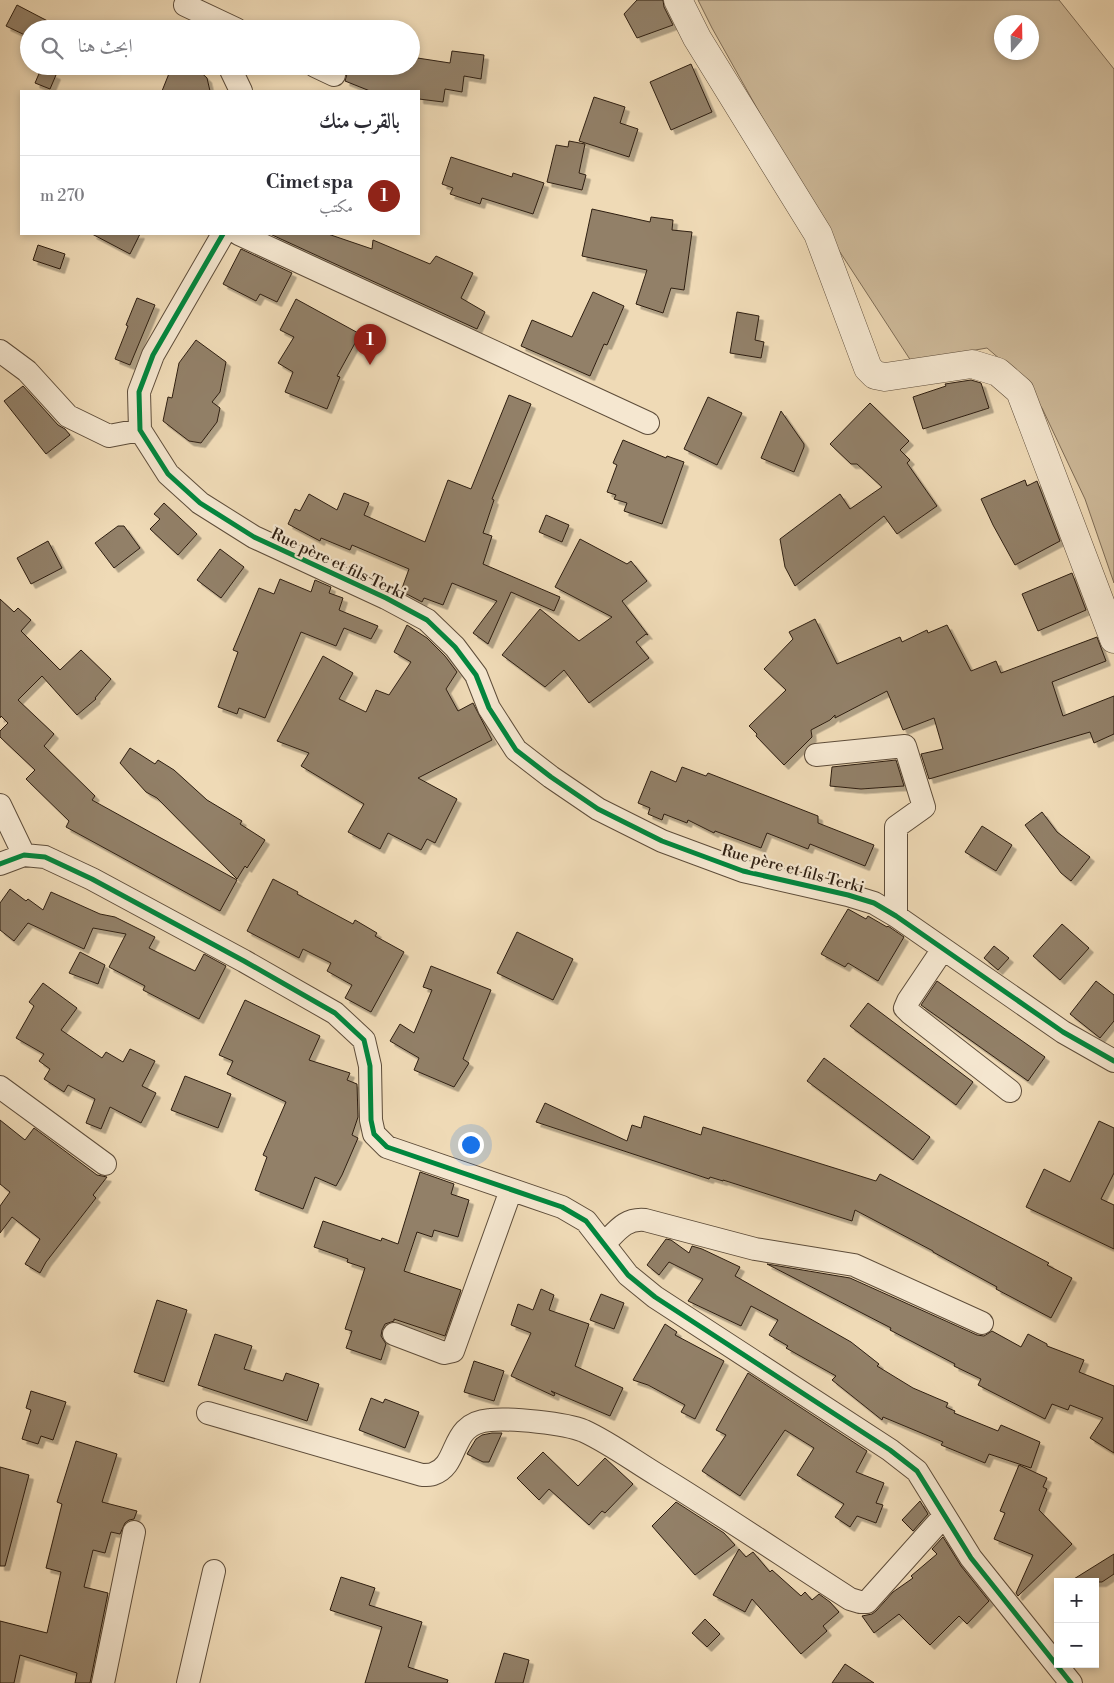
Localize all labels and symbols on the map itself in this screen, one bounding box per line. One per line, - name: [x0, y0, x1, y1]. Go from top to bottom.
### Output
- north arrow: [994, 15, 1039, 60]
- pin: 1: [354, 324, 386, 365]
- street label: Rue père et fils Terki: [268, 524, 409, 604]
- street label: Rue père et fils Terki: [719, 840, 866, 898]
- your location: [458, 1132, 484, 1158]

